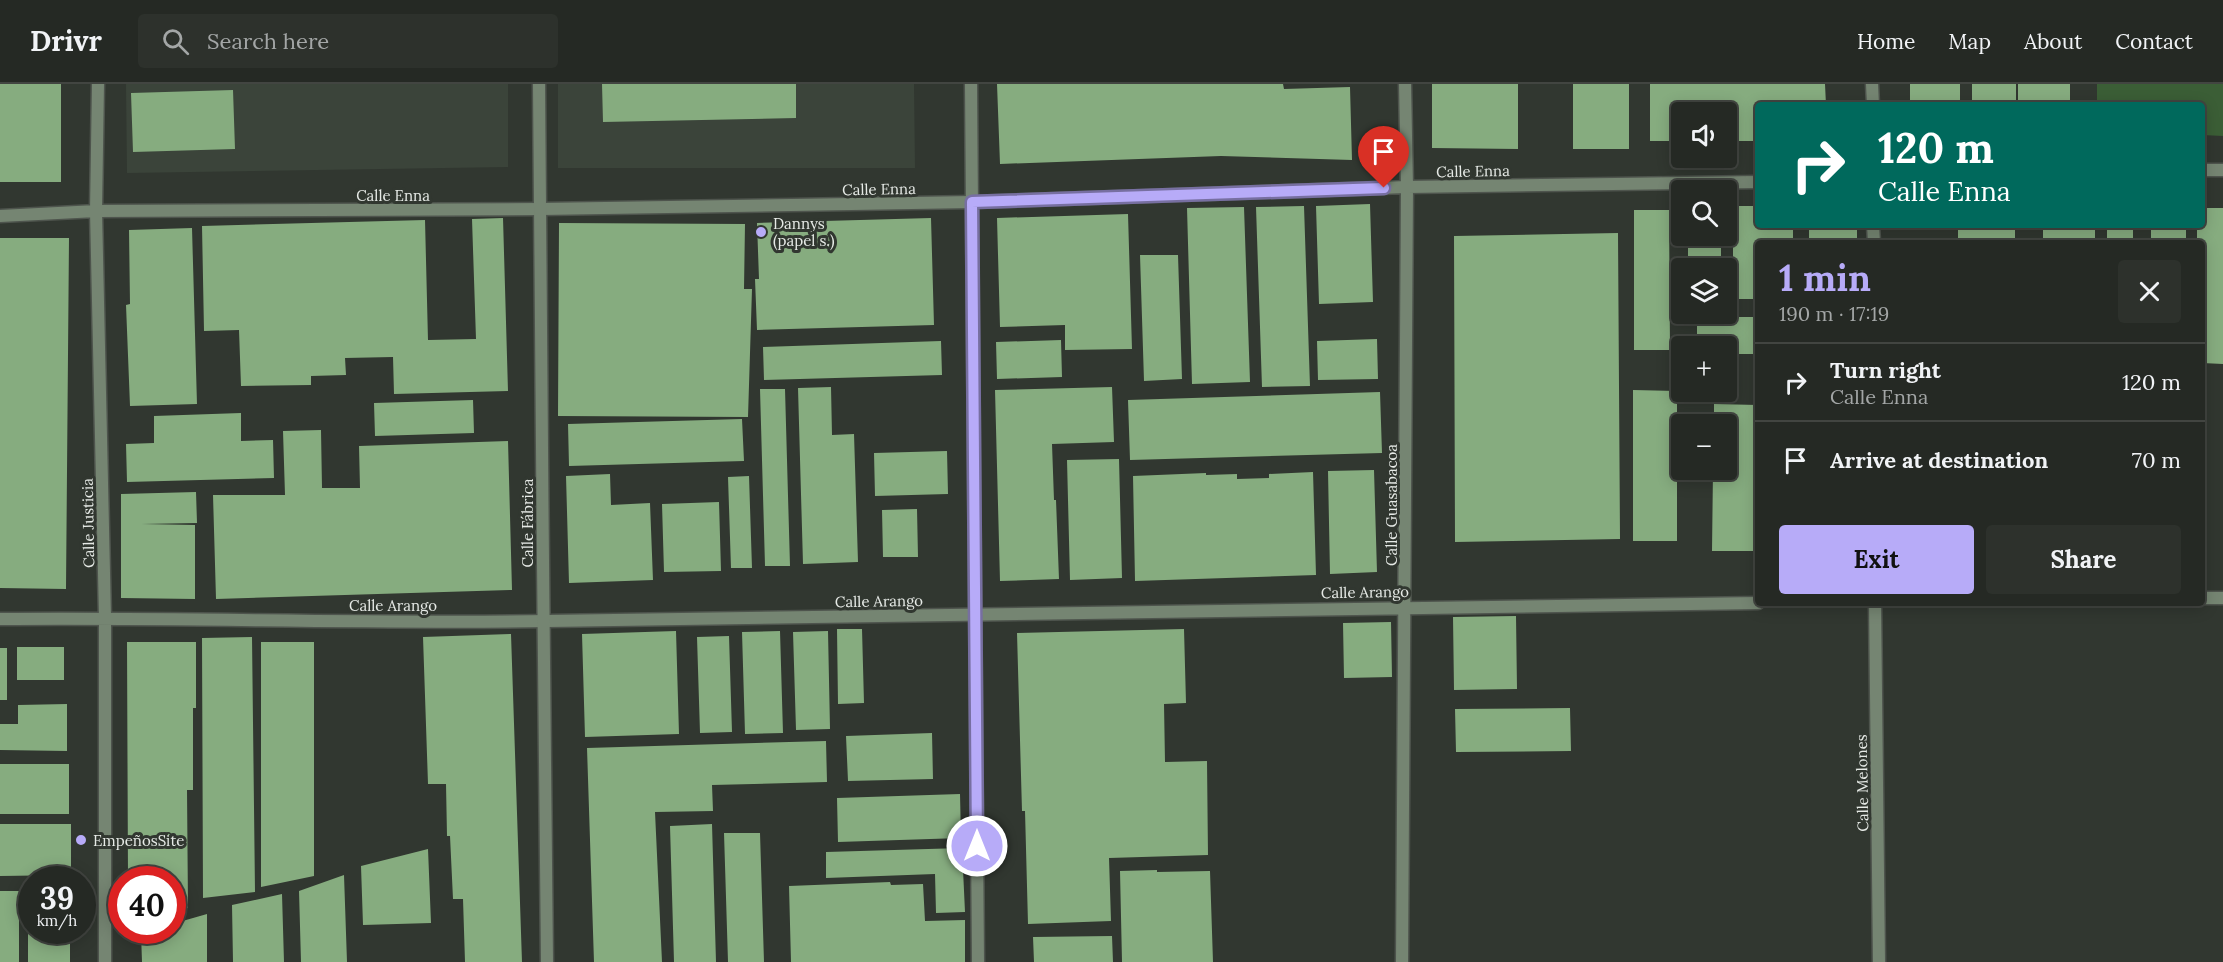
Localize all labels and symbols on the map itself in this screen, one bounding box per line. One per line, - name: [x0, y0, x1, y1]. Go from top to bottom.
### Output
- pin: [1358, 126, 1409, 188]
- street label: Calle Enna: [1436, 161, 1510, 181]
- street label: Calle Enna: [842, 179, 916, 199]
- street label: Calle Enna: [356, 186, 430, 205]
- place label: Dannys (papel s.): [773, 214, 835, 251]
- marker: Dannys (papel s.): [754, 225, 768, 239]
- street label: Calle Guasabacoa: [1382, 444, 1401, 566]
- street label: Calle Justicia: [78, 478, 98, 568]
- street label: Calle Fábrica: [518, 478, 537, 567]
- street label: Calle Arango: [1321, 582, 1409, 602]
- street label: Calle Arango: [835, 591, 923, 611]
- street label: Calle Arango: [349, 596, 437, 615]
- street label: Calle Melones: [1852, 734, 1872, 832]
- position arrow: [945, 814, 1009, 878]
- place label: EmpeñosSite: [93, 831, 184, 850]
- marker: EmpeñosSite: [74, 833, 88, 847]
- speed limit sign: 40: [108, 866, 186, 944]

